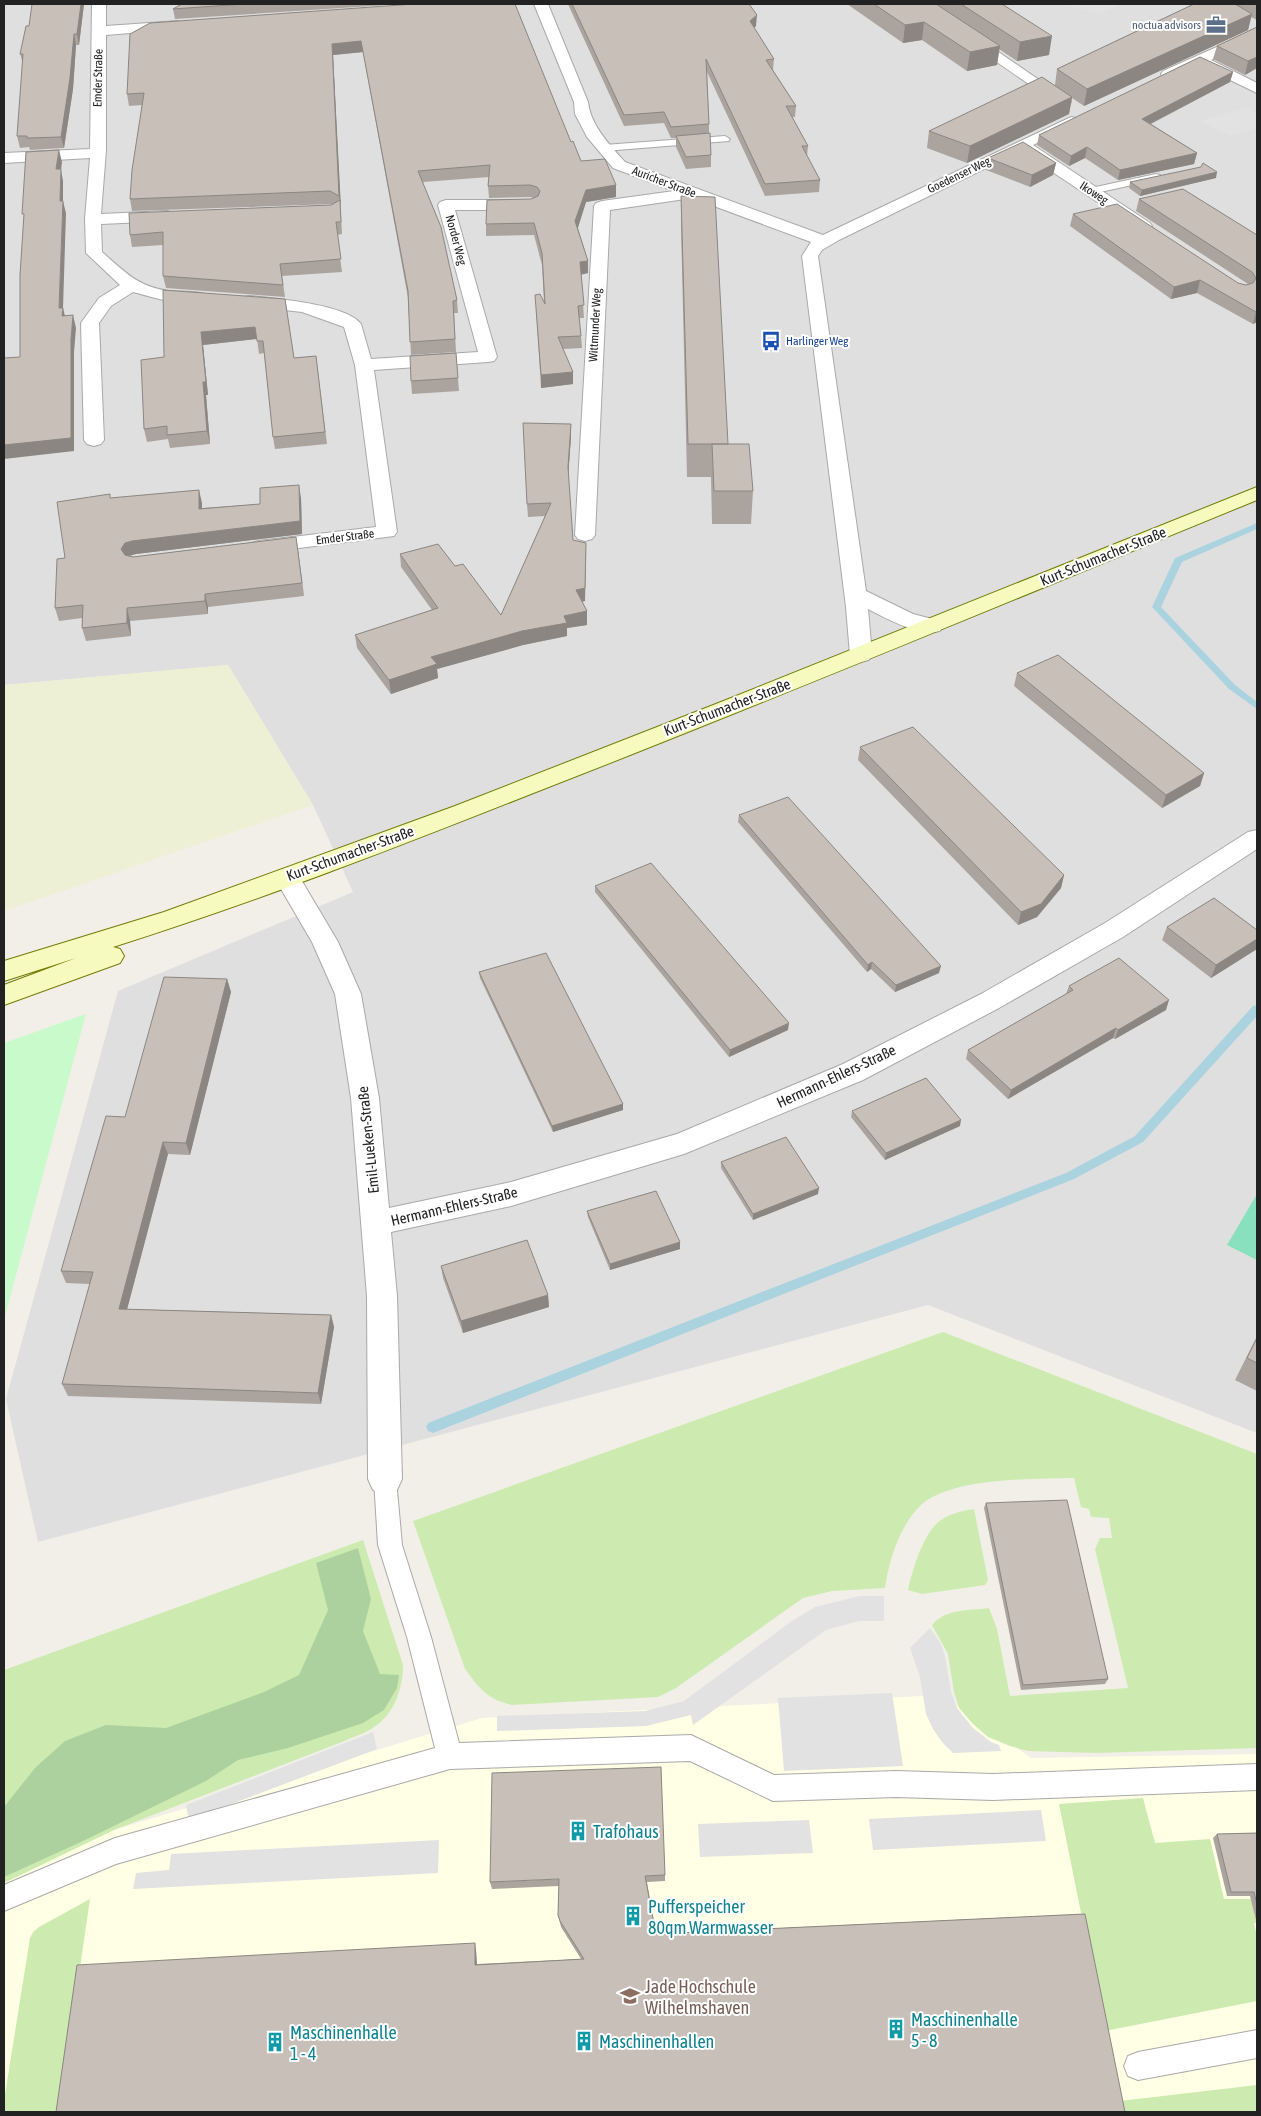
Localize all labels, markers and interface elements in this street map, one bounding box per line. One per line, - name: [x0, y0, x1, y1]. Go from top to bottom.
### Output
- office icon: noctua advisors: [1205, 14, 1227, 36]
- place label: noctua advisors: [1132, 18, 1201, 32]
- street label: Emder Straße: [90, 49, 106, 107]
- street label: Goedenser Weg: [925, 153, 993, 196]
- street label: Auricher Straße: [630, 163, 698, 201]
- street label: Ikoweg: [1077, 179, 1112, 208]
- street label: Norder Weg: [443, 213, 470, 268]
- street label: Wittmunder Weg: [586, 287, 604, 362]
- bus stop icon: Harlinger Weg: [760, 330, 782, 352]
- place label: Harlinger Weg: [786, 334, 849, 348]
- street label: Kurt-Schumacher-Straße: [1038, 523, 1169, 589]
- street label: Emder Straße: [315, 526, 375, 548]
- street label: Kurt-Schumacher-Straße: [661, 675, 793, 739]
- street label: Kurt-Schumacher-Straße: [284, 822, 416, 884]
- street label: Hermann-Ehlers-Straße: [774, 1041, 898, 1111]
- street label: Emil-Lueken-Straße: [354, 1085, 382, 1195]
- street label: Hermann-Ehlers-Straße: [389, 1183, 519, 1229]
- building icon: Trafohaus: [567, 1820, 589, 1842]
- place label: Trafohaus: [593, 1821, 659, 1842]
- place label: Pufferspeicher 80qm Warmwasser: [648, 1896, 774, 1938]
- building icon: Pufferspeicher 80qm Warmwasser: [622, 1905, 644, 1927]
- place label: Jade Hochschule Wilhelmshaven: [645, 1976, 756, 2018]
- school or university icon: Jade Hochschule Wilhelmshaven: [619, 1985, 641, 2007]
- place label: Maschinenhalle 5 - 8: [911, 2009, 1018, 2051]
- building icon: Maschinenhalle 5 - 8: [885, 2018, 907, 2040]
- place label: Maschinenhalle 1 - 4: [290, 2022, 397, 2064]
- building icon: Maschinenhallen: [573, 2030, 595, 2052]
- building icon: Maschinenhalle 1 - 4: [264, 2031, 286, 2053]
- place label: Maschinenhallen: [599, 2031, 714, 2052]

